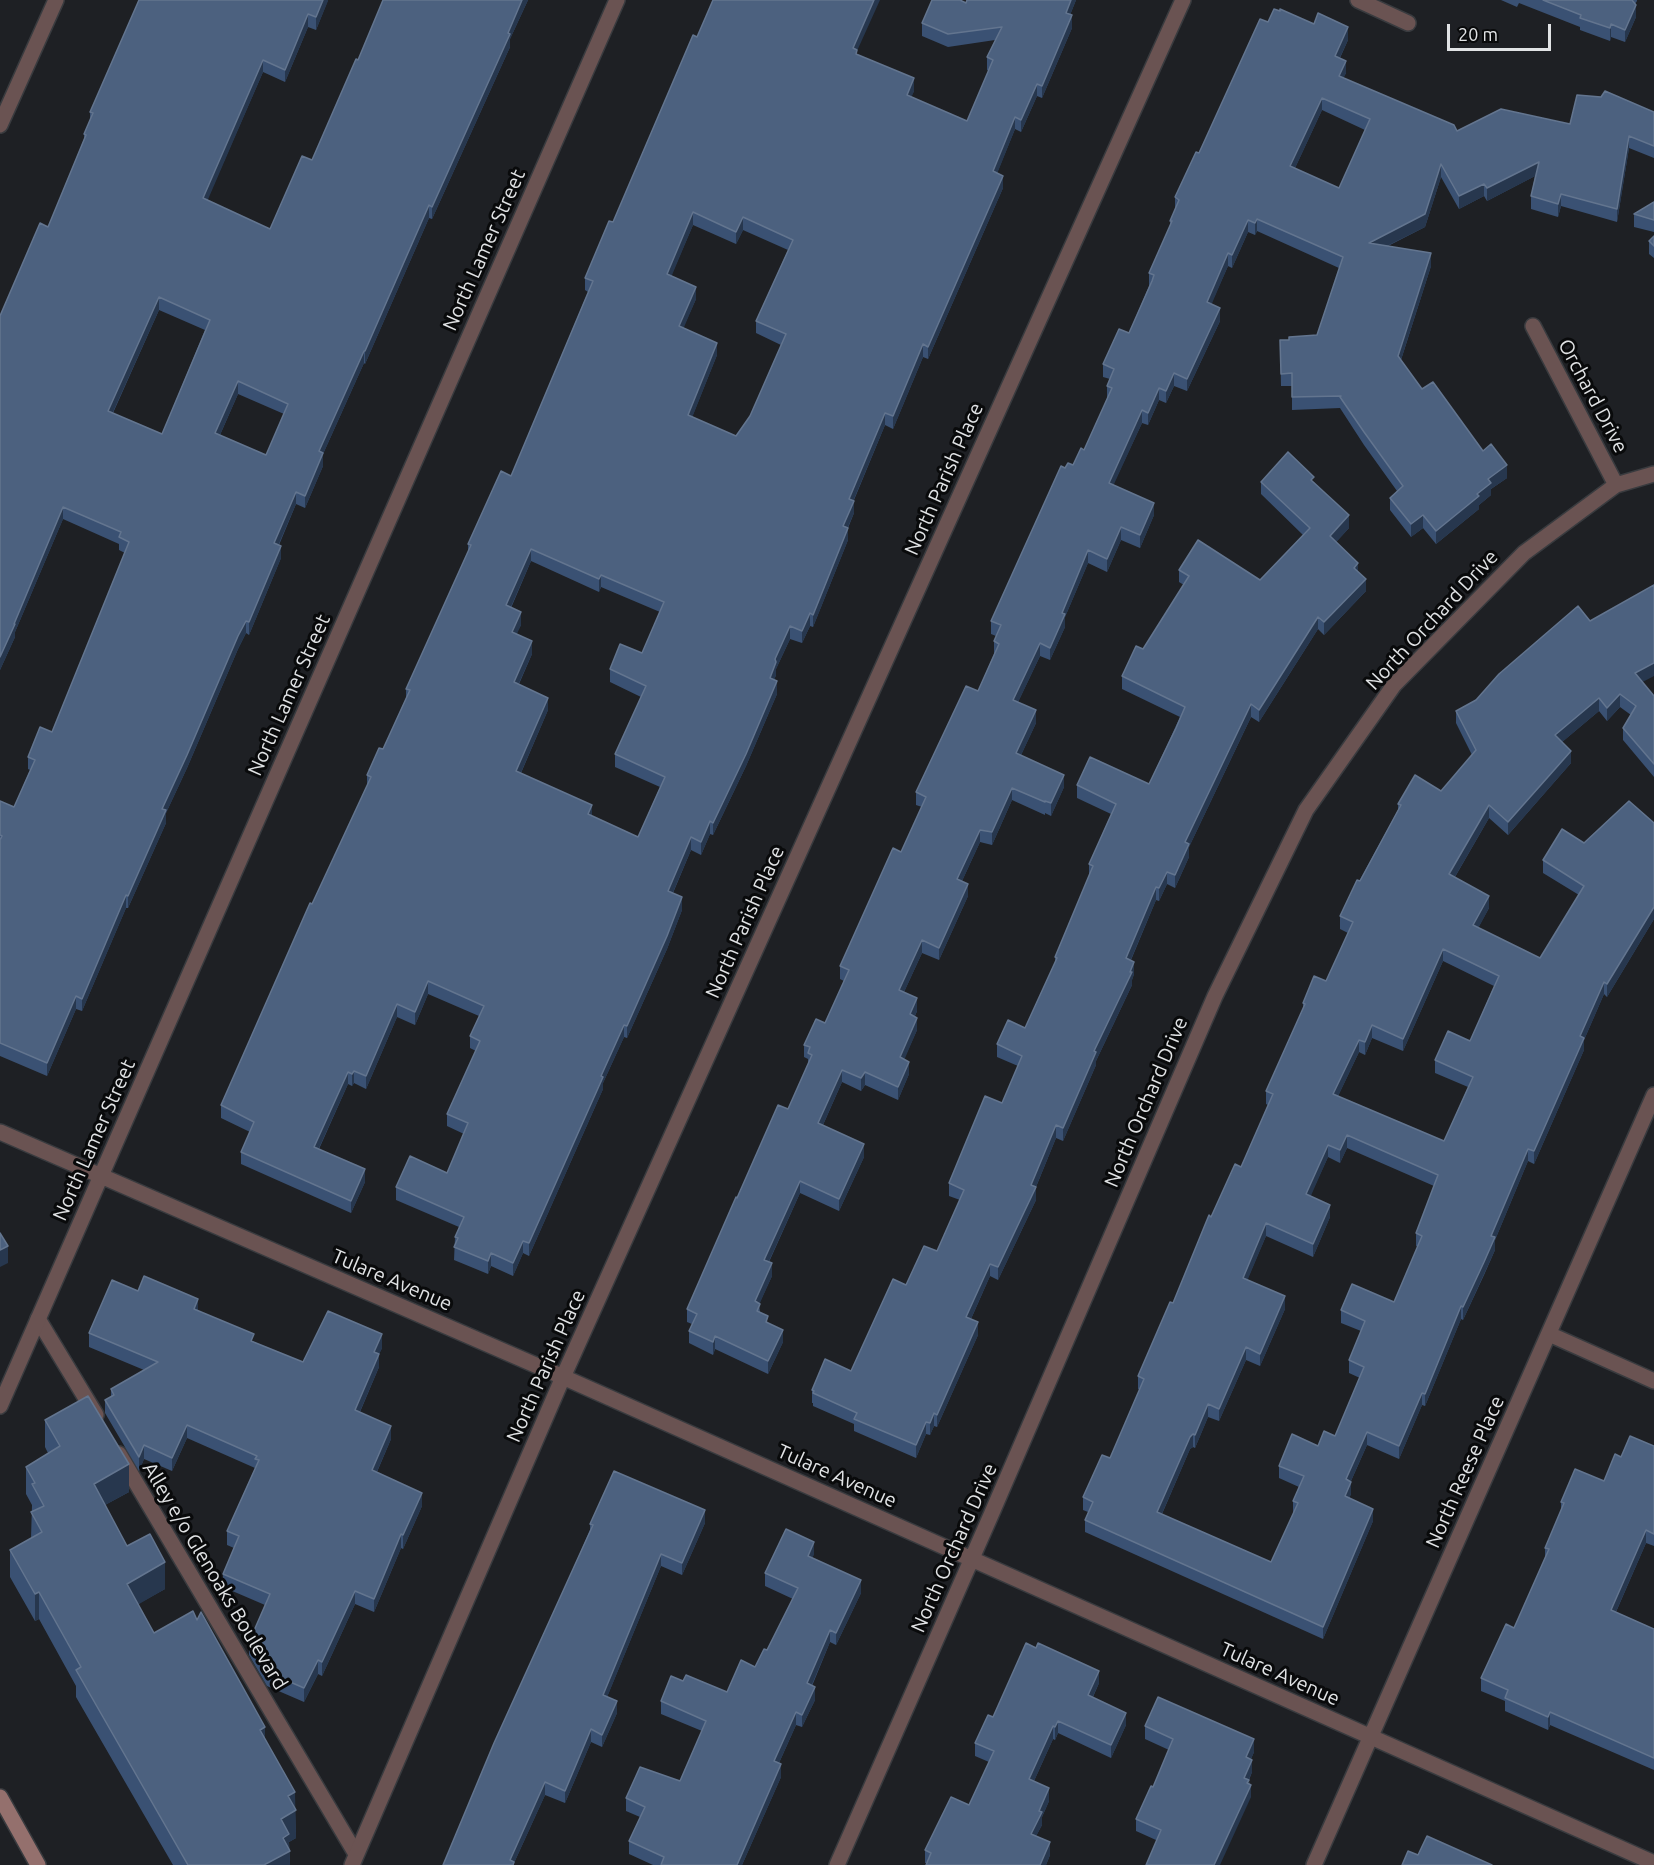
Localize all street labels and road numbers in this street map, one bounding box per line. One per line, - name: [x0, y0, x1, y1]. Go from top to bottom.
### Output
- street label: North Lamer Street: [438, 166, 530, 334]
- street label: Orchard Drive: [1553, 335, 1633, 457]
- street label: North Parish Place: [900, 399, 988, 559]
- street label: North Orchard Drive: [1361, 545, 1503, 695]
- street label: North Lamer Street: [243, 611, 335, 779]
- street label: North Parish Place: [701, 842, 789, 1002]
- street label: North Orchard Drive: [1099, 1013, 1193, 1191]
- street label: North Lamer Street: [48, 1056, 140, 1224]
- street label: Tulare Avenue: [328, 1244, 456, 1316]
- street label: North Parish Place: [502, 1286, 590, 1446]
- street label: North Reese Place: [1421, 1392, 1509, 1552]
- street label: Tulare Avenue: [774, 1439, 900, 1513]
- street label: Alley e/o Glenoaks Boulevard: [138, 1458, 292, 1694]
- street label: North Orchard Drive: [906, 1460, 1002, 1636]
- street label: Tulare Avenue: [1217, 1637, 1343, 1711]

